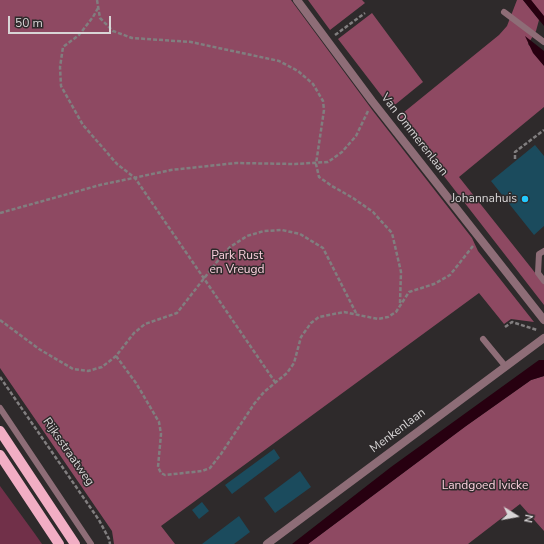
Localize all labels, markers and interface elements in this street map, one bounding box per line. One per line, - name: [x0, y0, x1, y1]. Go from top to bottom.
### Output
- scale bar: [10, 8, 113, 34]
- text: 50 m: [15, 15, 43, 31]
- street label: Van Ommerenlaan: [377, 91, 451, 179]
- place label: Johannahuis: [451, 192, 517, 206]
- marker: Johannahuis: [520, 194, 530, 204]
- park label: Park Rust en Vreugd: [209, 249, 265, 277]
- street label: Menkenlaan: [367, 406, 429, 456]
- street label: Rijksstraatweg: [39, 415, 97, 489]
- park label: Landgoed Ivicke: [442, 479, 528, 493]
- north arrow: [496, 496, 536, 536]
- text: N: [520, 513, 536, 524]

